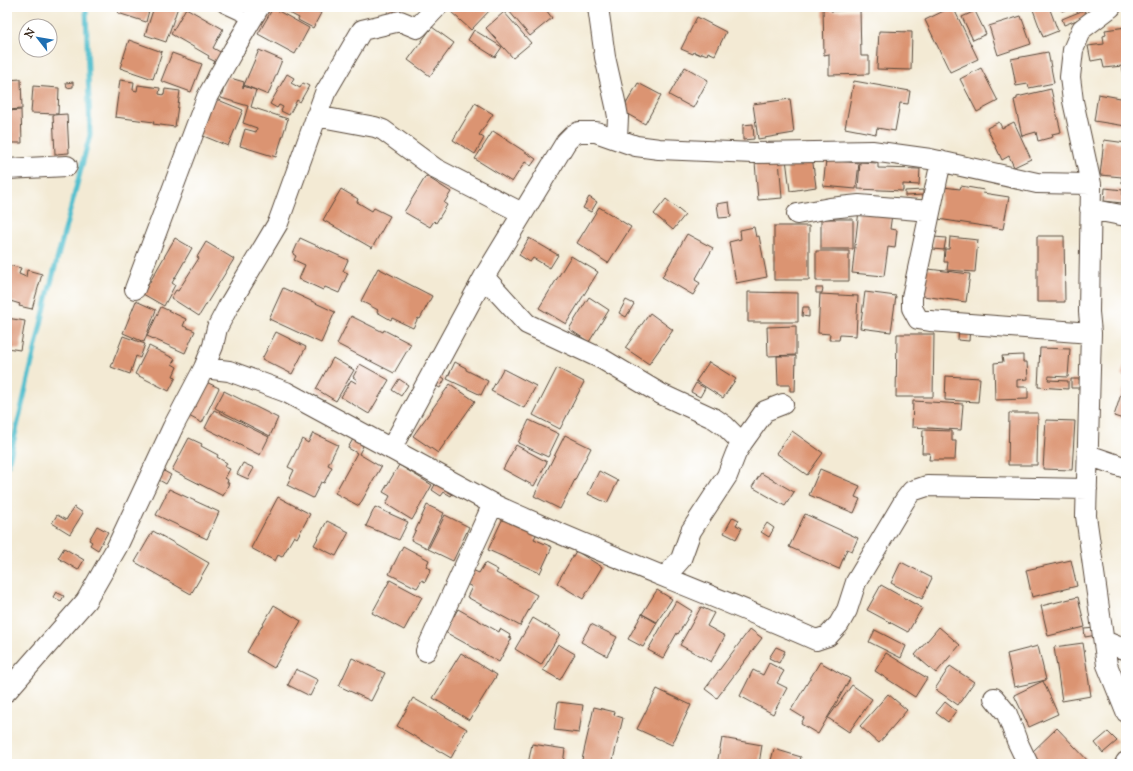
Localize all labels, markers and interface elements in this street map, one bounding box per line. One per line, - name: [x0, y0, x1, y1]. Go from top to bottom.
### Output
- north arrow: [18, 18, 58, 58]
- text: N: [22, 25, 38, 40]

